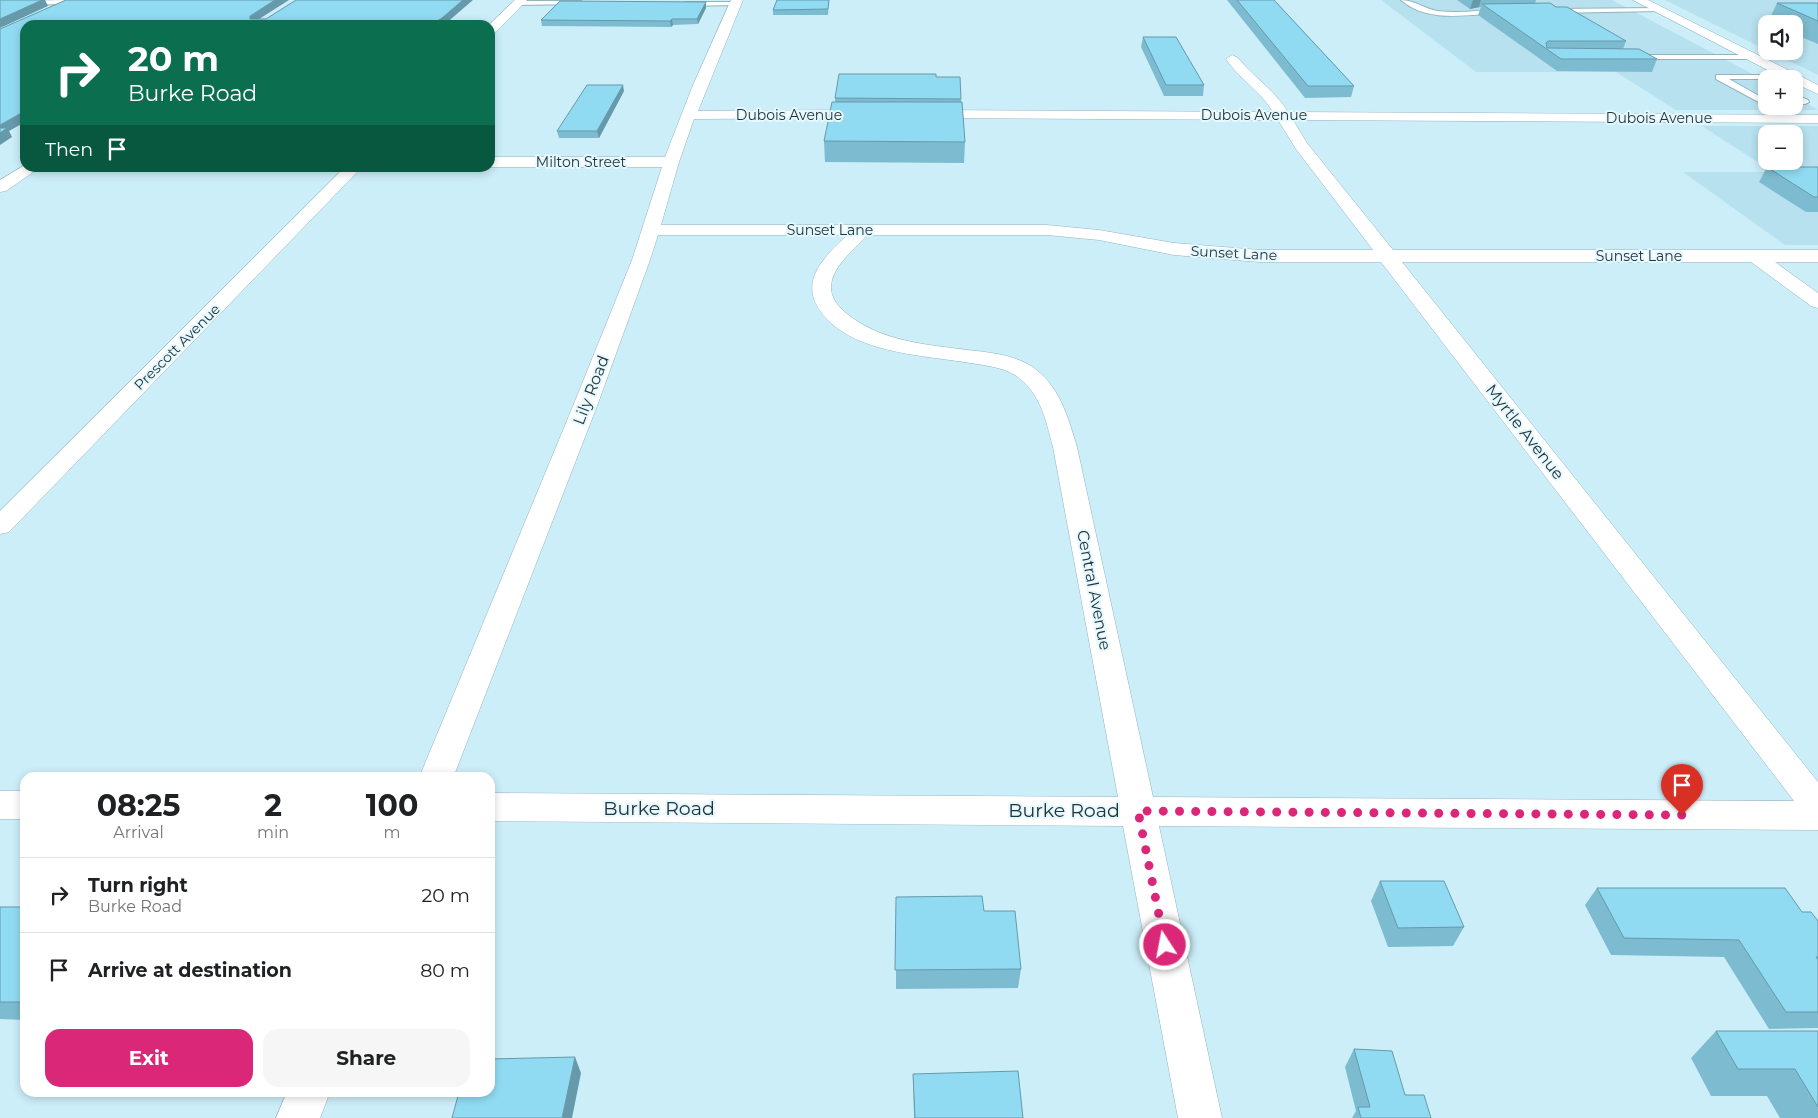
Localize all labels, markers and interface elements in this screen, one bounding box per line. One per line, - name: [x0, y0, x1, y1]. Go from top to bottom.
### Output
- map controls: [1758, 15, 1803, 170]
- button: sound: [1758, 15, 1803, 60]
- text: 20 m: [128, 37, 219, 80]
- icon: right: [45, 40, 110, 105]
- button: +: [1758, 70, 1803, 115]
- text: Burke Road: [128, 80, 257, 107]
- street label: Dubois Avenue: [736, 106, 842, 124]
- street label: Dubois Avenue: [1201, 106, 1307, 124]
- street label: Dubois Avenue: [1606, 109, 1712, 127]
- button: −: [1758, 125, 1803, 170]
- icon: arrive: [103, 135, 131, 163]
- text: Then: [45, 138, 93, 161]
- street label: Milton Street: [536, 153, 627, 171]
- street label: Sunset Lane: [787, 221, 873, 239]
- street label: Sunset Lane: [1190, 242, 1278, 264]
- street label: Sunset Lane: [1596, 247, 1682, 265]
- street label: Prescott Avenue: [130, 300, 224, 394]
- street label: Lily Road: [569, 353, 613, 427]
- street label: Myrtle Avenue: [1482, 381, 1568, 483]
- street label: Central Avenue: [1073, 528, 1115, 652]
- pin: [1661, 764, 1703, 815]
- icon: arrive: [1668, 771, 1696, 799]
- text: 08:25: [97, 787, 180, 824]
- text: 2: [264, 787, 282, 824]
- text: 100: [366, 787, 418, 824]
- street label: Burke Road: [603, 797, 715, 820]
- street label: Burke Road: [1008, 799, 1120, 822]
- text: Arrival: [113, 823, 164, 842]
- text: min: [257, 823, 289, 842]
- text: m: [384, 823, 401, 842]
- text: Turn right: [88, 874, 188, 897]
- icon: right: [45, 881, 73, 909]
- text: 20 m: [422, 884, 470, 907]
- text: Burke Road: [88, 897, 182, 916]
- position arrow: [1138, 918, 1190, 970]
- icon: arrive: [45, 956, 73, 984]
- text: Arrive at destination: [88, 959, 292, 982]
- text: 80 m: [420, 959, 470, 982]
- button: Exit: [45, 1029, 253, 1087]
- button: Share: [263, 1029, 470, 1087]

